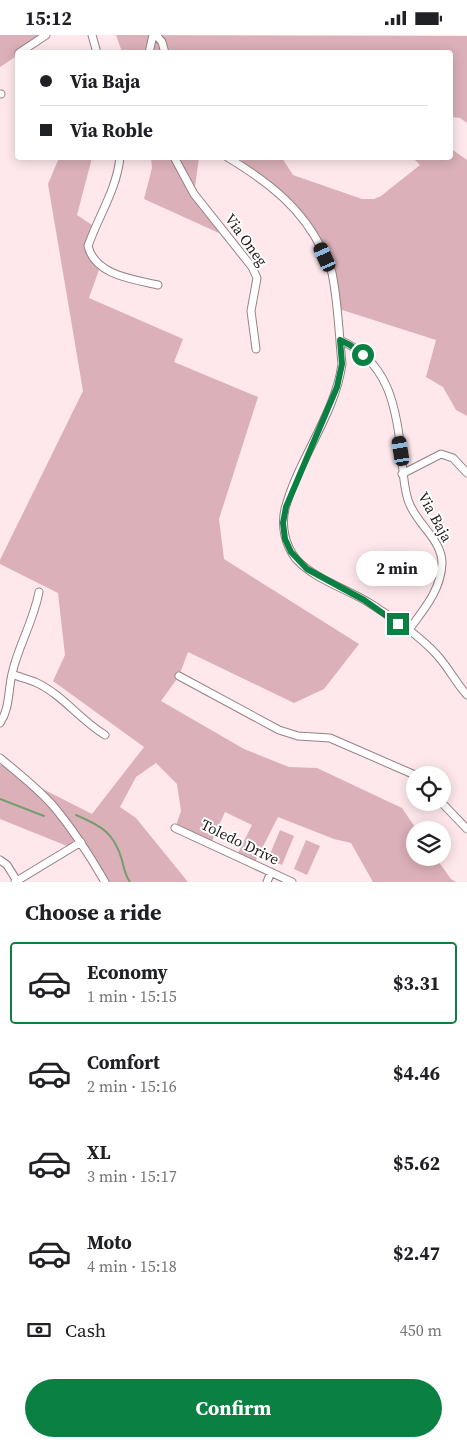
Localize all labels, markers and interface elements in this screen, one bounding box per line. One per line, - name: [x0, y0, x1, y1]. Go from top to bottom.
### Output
- text: 15:12: [25, 5, 72, 31]
- text: Via Baja: [70, 68, 140, 94]
- text: Via Roble: [70, 117, 153, 143]
- street label: Via Oneg: [220, 209, 273, 270]
- car: [312, 240, 337, 274]
- route start: [352, 344, 374, 366]
- car: [391, 435, 410, 467]
- street label: Via Baja: [413, 488, 458, 546]
- callout: 2 min: [357, 551, 439, 587]
- text: 2 min: [376, 557, 418, 579]
- route end: [387, 613, 409, 635]
- map controls: [406, 766, 451, 866]
- button: locate: [406, 766, 451, 811]
- street label: Toledo Drive: [198, 814, 283, 870]
- button: layers: [406, 821, 451, 866]
- text: Choose a ride: [25, 897, 162, 927]
- text: Economy: [87, 959, 168, 985]
- icon: car: [27, 961, 72, 1006]
- text: $3.31: [393, 970, 440, 996]
- text: 1 min · 15:15: [87, 985, 177, 1007]
- text: Comfort: [87, 1049, 160, 1075]
- icon: car: [27, 1051, 72, 1096]
- text: $4.46: [393, 1060, 440, 1086]
- text: 2 min · 15:16: [87, 1075, 177, 1097]
- text: XL: [87, 1139, 110, 1165]
- icon: car: [27, 1141, 72, 1186]
- text: $5.62: [393, 1150, 440, 1176]
- text: 3 min · 15:17: [87, 1165, 177, 1187]
- text: Moto: [87, 1229, 132, 1255]
- icon: car: [27, 1231, 72, 1276]
- text: $2.47: [393, 1240, 440, 1266]
- text: 4 min · 15:18: [87, 1255, 177, 1277]
- icon: cash: [25, 1316, 53, 1344]
- text: Cash: [65, 1317, 106, 1343]
- text: 450 m: [400, 1319, 442, 1341]
- button: Confirm: [25, 1379, 442, 1437]

